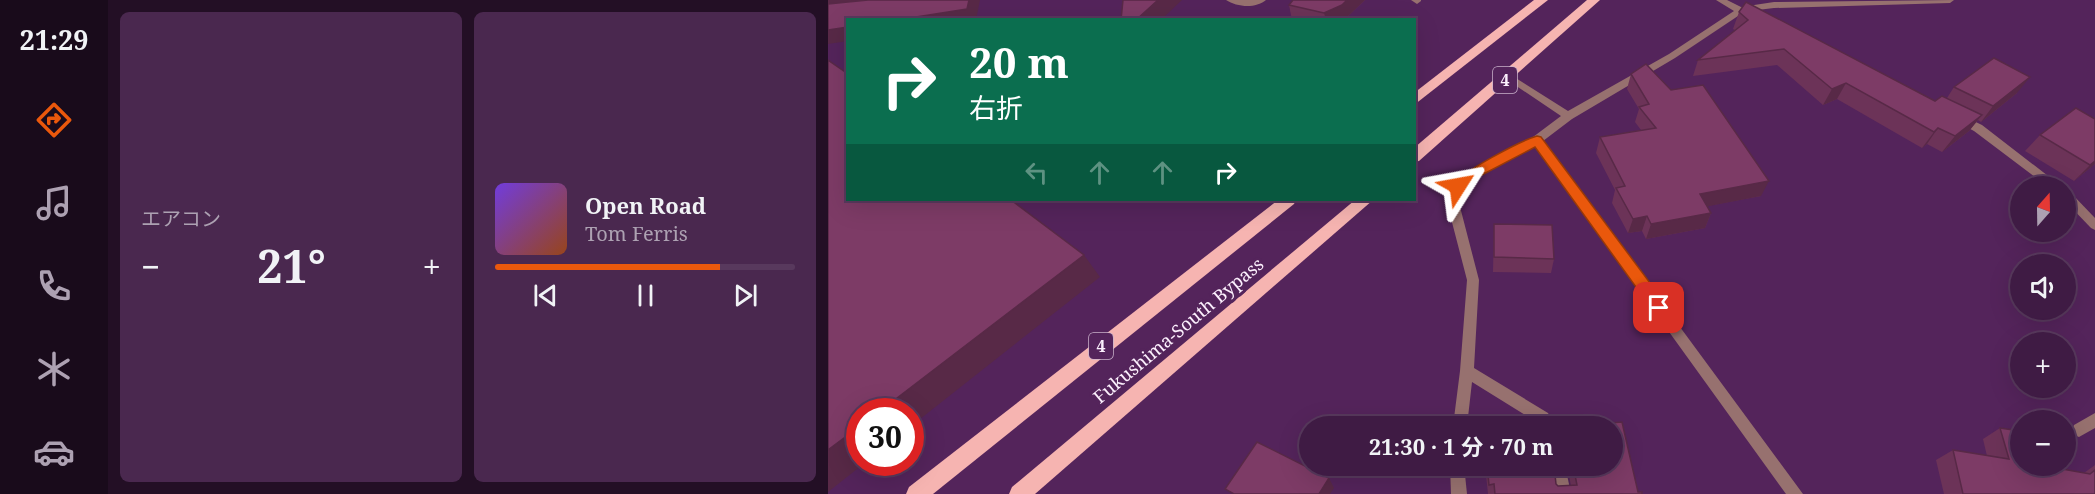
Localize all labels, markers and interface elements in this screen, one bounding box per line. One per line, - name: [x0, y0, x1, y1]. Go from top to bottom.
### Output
- text: 21:29: [19, 21, 89, 58]
- text: 20 m: [969, 33, 1069, 90]
- icon: right: [870, 42, 948, 120]
- road number: 4: [1493, 67, 1517, 93]
- text: 右折: [969, 89, 1023, 126]
- icon: directions: [33, 99, 75, 141]
- position arrow: [1426, 154, 1490, 218]
- icon: left: [1020, 156, 1053, 189]
- icon: ahead: [1083, 156, 1116, 189]
- icon: ahead: [1146, 156, 1179, 189]
- icon: right: [1209, 156, 1242, 189]
- north arrow: [2010, 176, 2076, 242]
- map controls: [2010, 176, 2076, 476]
- icon: music: [33, 182, 75, 224]
- text: Open Road: [585, 190, 706, 220]
- text: エアコン: [141, 205, 221, 232]
- text: Tom Ferris: [585, 220, 688, 247]
- text: 21°: [257, 235, 326, 296]
- text: −: [141, 244, 160, 289]
- text: +: [423, 244, 441, 289]
- street label: Fukushima-South Bypass: [1088, 252, 1268, 408]
- button: sound: [2010, 254, 2076, 320]
- icon: phone: [33, 265, 75, 307]
- icon: previous: [529, 279, 562, 312]
- icon: pause: [629, 279, 662, 312]
- icon: next: [729, 279, 762, 312]
- pin: [1633, 282, 1684, 333]
- icon: arrive: [1642, 291, 1675, 324]
- button: +: [2010, 332, 2076, 398]
- road number: 4: [1089, 333, 1113, 359]
- icon: climate: [33, 348, 75, 390]
- speed limit sign: 30: [846, 398, 924, 476]
- button: −: [2010, 410, 2076, 476]
- icon: car: [33, 431, 75, 473]
- text: 21:30 · 1 分 · 70 m: [1369, 431, 1553, 461]

